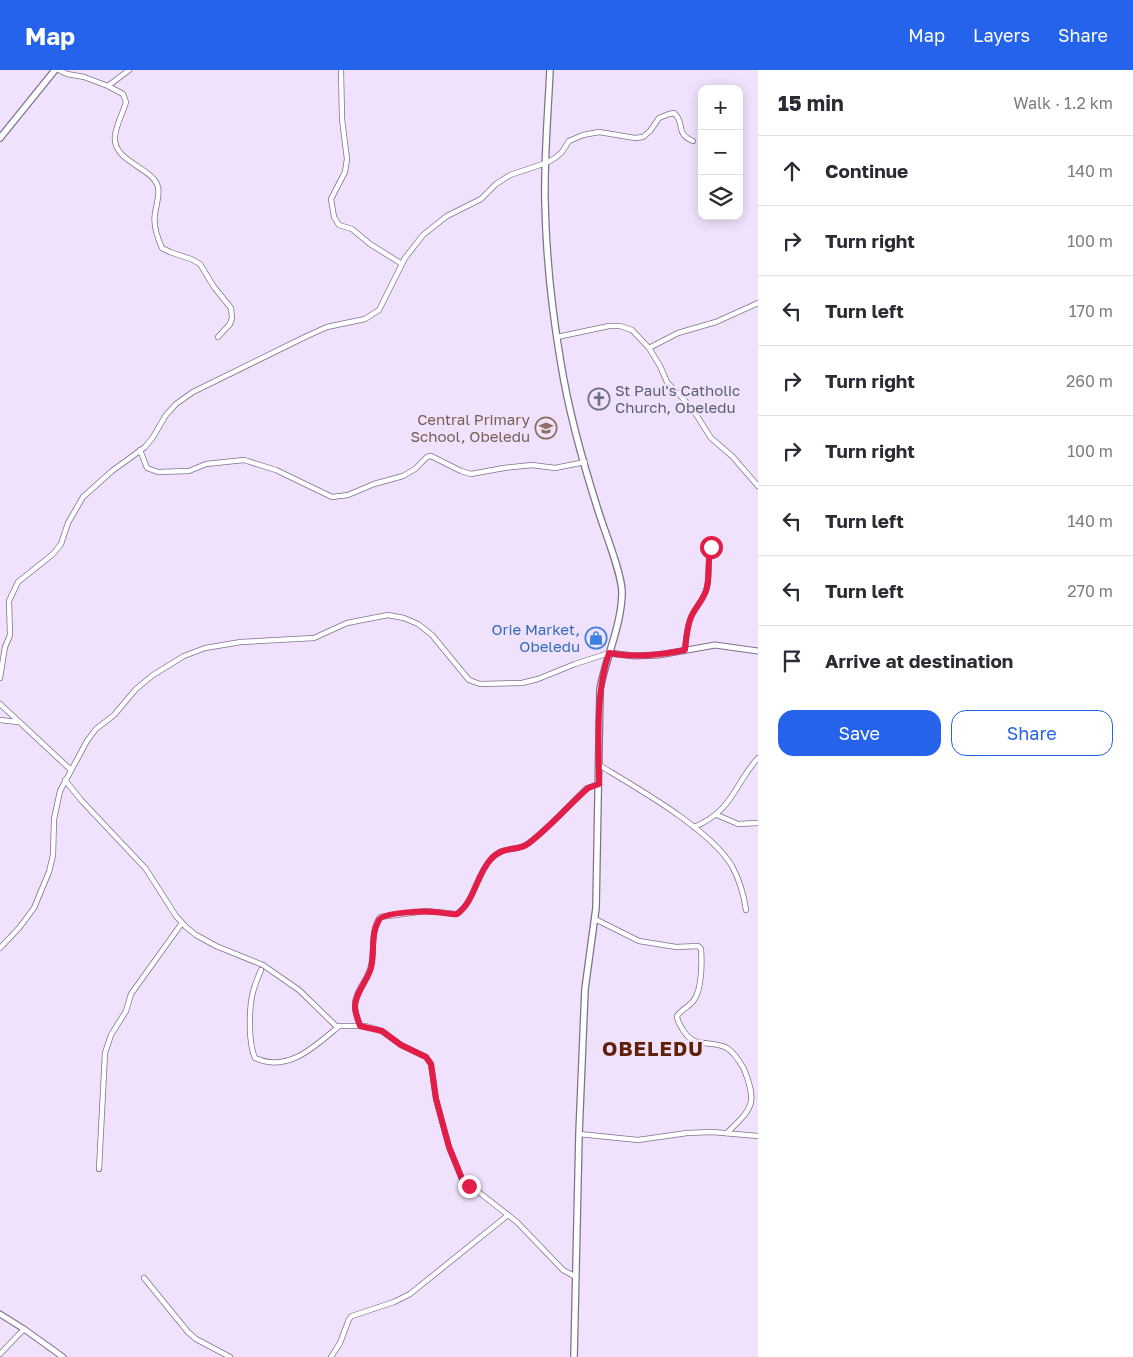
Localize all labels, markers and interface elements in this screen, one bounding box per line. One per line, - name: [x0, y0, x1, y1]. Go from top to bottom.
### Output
- text: Map: [25, 21, 75, 50]
- text: Map: [908, 24, 945, 46]
- text: Layers: [973, 24, 1030, 46]
- text: Share: [1058, 24, 1108, 46]
- map controls: [698, 85, 743, 220]
- button: +: [698, 85, 743, 130]
- text: 15 min: [778, 90, 844, 116]
- text: Walk · 1.2 km: [1013, 93, 1113, 113]
- button: −: [698, 130, 743, 175]
- icon: ahead: [778, 157, 806, 185]
- text: Continue: [825, 159, 908, 182]
- text: 140 m: [1067, 161, 1113, 181]
- button: layers: [698, 175, 743, 220]
- icon: right: [778, 227, 806, 255]
- text: Turn right: [825, 229, 915, 252]
- text: 100 m: [1067, 231, 1113, 251]
- icon: left: [778, 297, 806, 325]
- text: Turn left: [825, 299, 904, 322]
- text: 170 m: [1069, 301, 1113, 321]
- icon: right: [778, 367, 806, 395]
- text: Turn right: [825, 369, 915, 392]
- text: 260 m: [1066, 371, 1113, 391]
- place label: St Paul's Catholic Church, Obeledu: [615, 381, 740, 416]
- church icon: St Paul's Catholic Church, Obeledu: [587, 387, 611, 411]
- place label: Central Primary School, Obeledu: [411, 410, 531, 445]
- school or university icon: Central Primary School, Obeledu: [534, 416, 558, 440]
- icon: right: [778, 437, 806, 465]
- text: Turn right: [825, 439, 915, 462]
- text: 100 m: [1067, 441, 1113, 461]
- icon: left: [778, 507, 806, 535]
- text: Turn left: [825, 509, 904, 532]
- text: 140 m: [1067, 511, 1113, 531]
- route start: [700, 536, 723, 559]
- icon: left: [778, 577, 806, 605]
- text: Turn left: [825, 579, 904, 602]
- text: 270 m: [1067, 581, 1113, 601]
- place label: Orie Market, Obeledu: [492, 620, 580, 655]
- shop icon: Orie Market, Obeledu: [584, 626, 608, 650]
- icon: arrive: [778, 647, 806, 675]
- text: Arrive at destination: [825, 649, 1013, 672]
- button: Save: [778, 710, 941, 756]
- button: Share: [951, 710, 1113, 756]
- district label: OBELEDU: [602, 1036, 704, 1060]
- route end: [458, 1175, 481, 1198]

